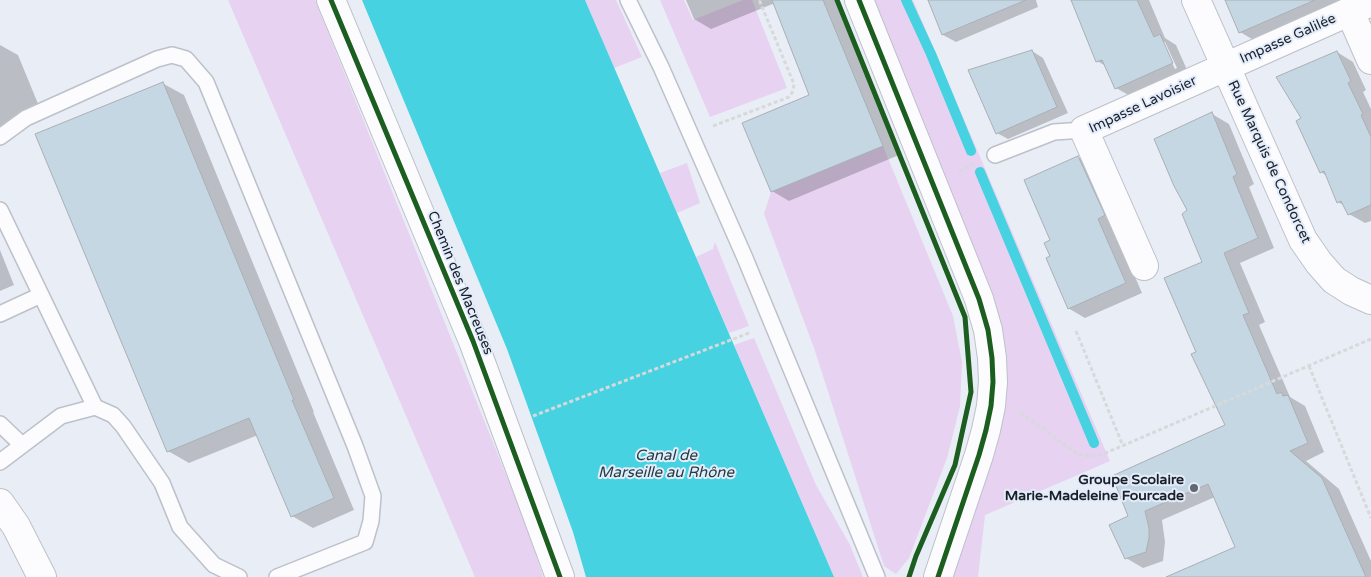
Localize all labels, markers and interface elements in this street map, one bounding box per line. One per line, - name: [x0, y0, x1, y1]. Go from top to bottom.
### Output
- street label: Impasse Galilée: [1237, 10, 1339, 68]
- street label: Impasse Lavoisier: [1086, 73, 1200, 137]
- street label: Rue Marquis de Condorcet: [1224, 78, 1314, 246]
- street label: Chemin des Macreuses: [423, 209, 497, 357]
- water label: Canal de Marseille au Rhône: [598, 447, 734, 482]
- place label: Groupe Scolaire Marie-Madeleine Fourcade: [1005, 472, 1184, 504]
- marker: Groupe Scolaire Marie-Madeleine Fourcade: [1188, 482, 1200, 494]

